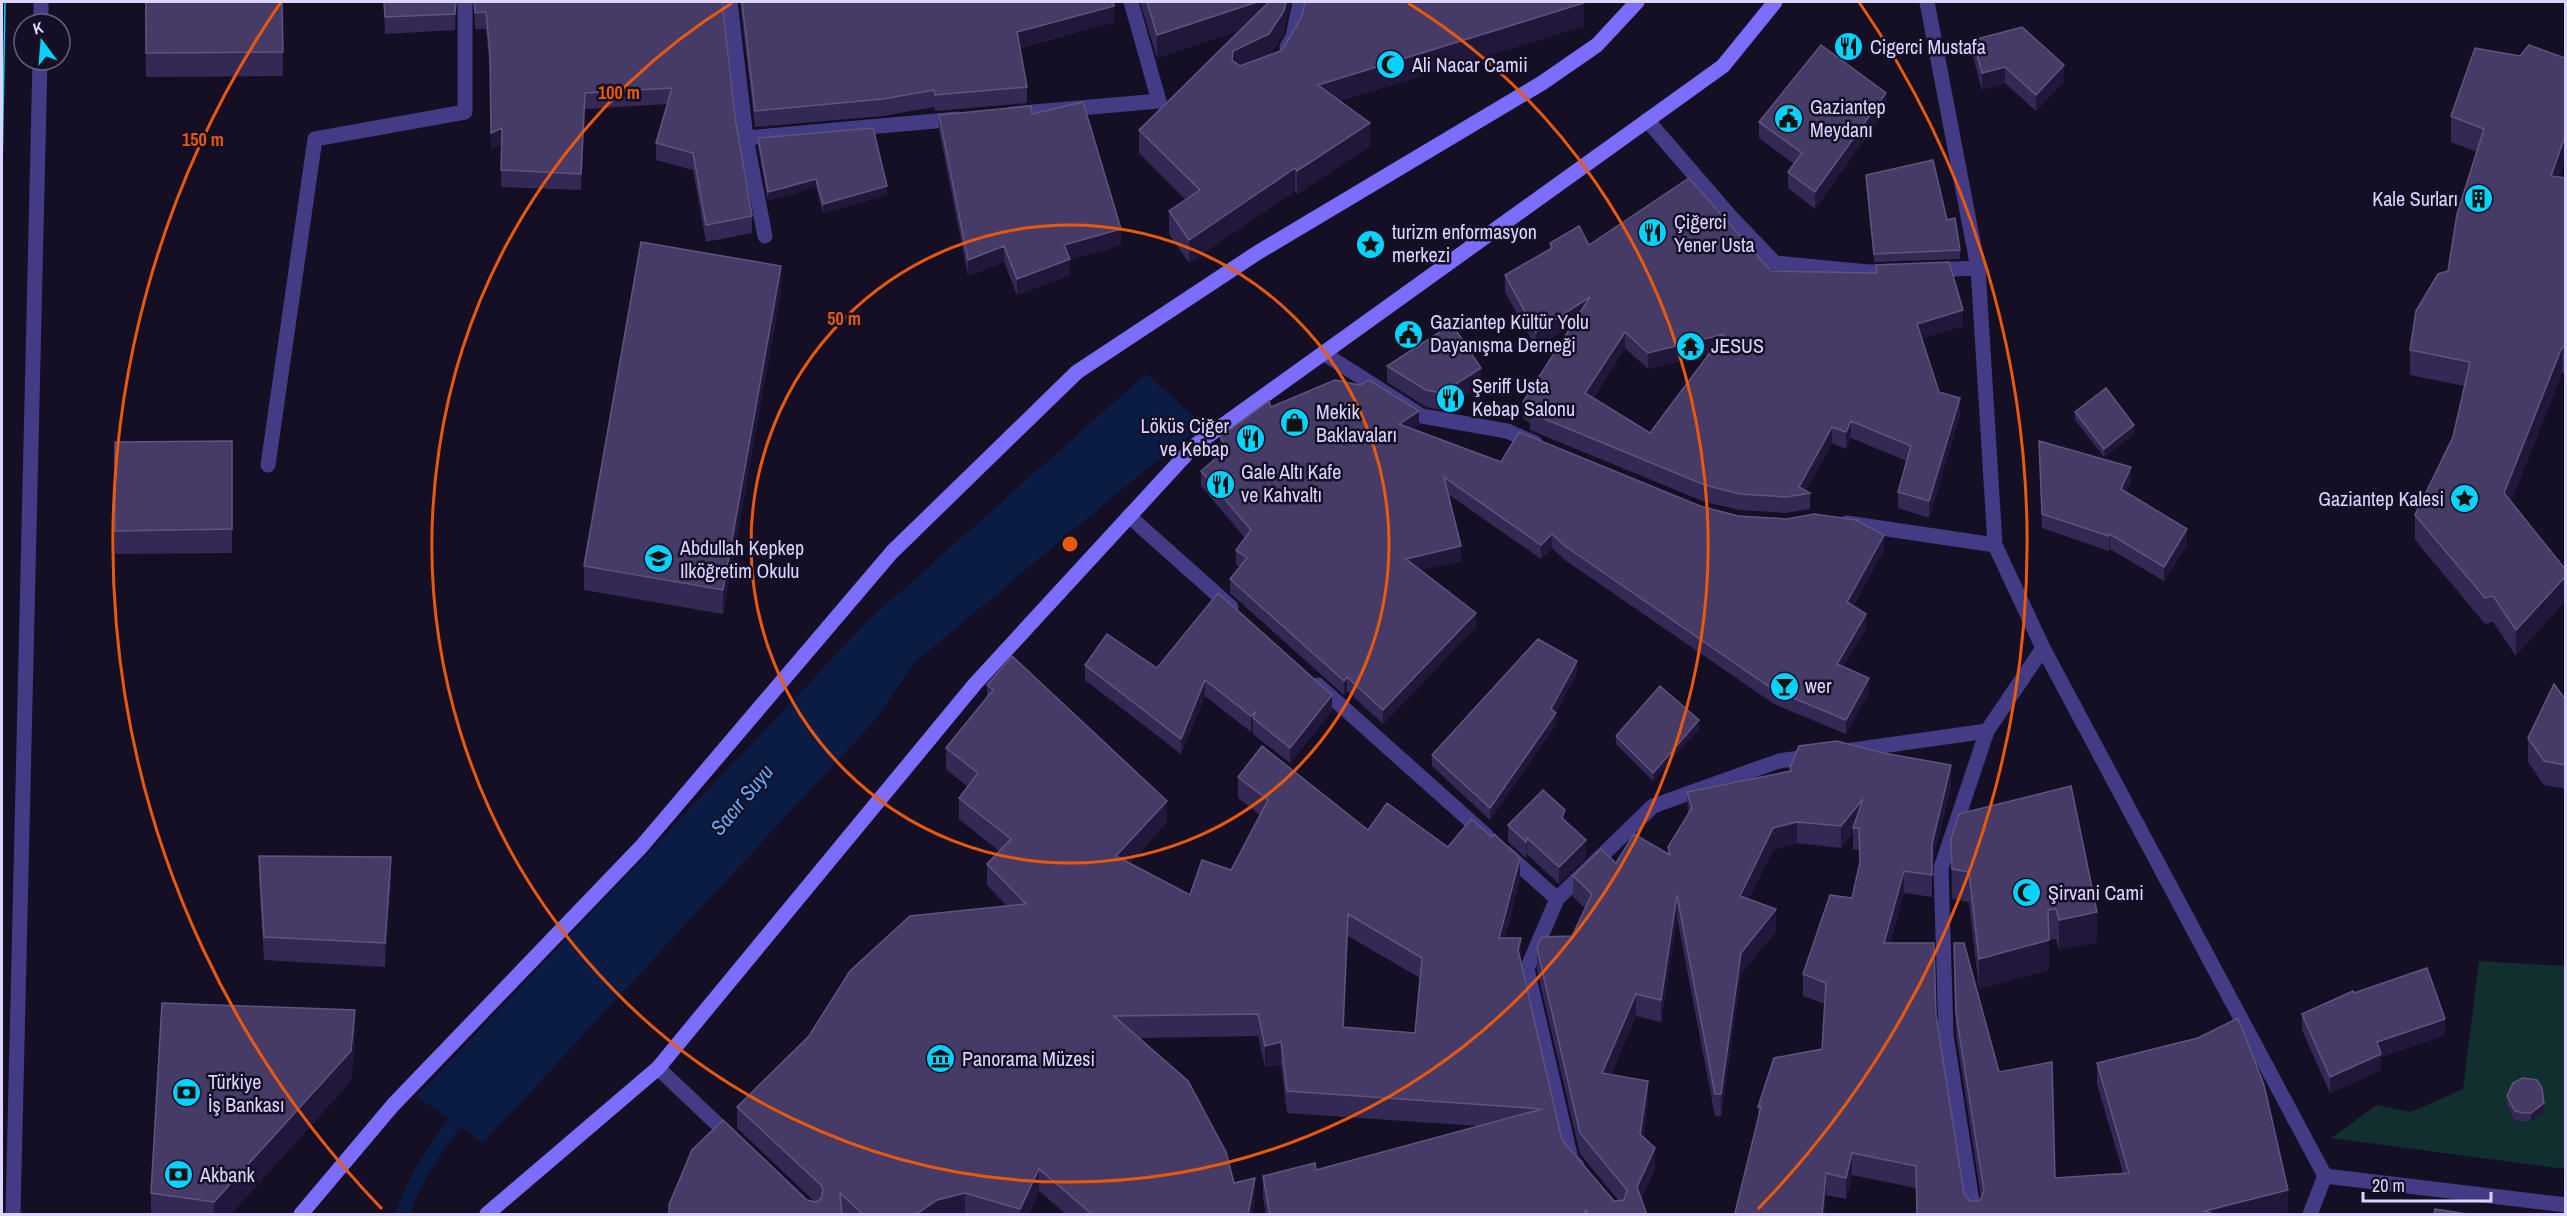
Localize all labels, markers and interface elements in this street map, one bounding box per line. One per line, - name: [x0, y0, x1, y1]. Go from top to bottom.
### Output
- north arrow: [12, 12, 72, 72]
- text: K: [30, 16, 46, 39]
- restaurant icon: Cigerci Mustafa: [1833, 31, 1865, 63]
- place label: Cigerci Mustafa: [1870, 33, 1986, 60]
- mosque icon: Ali Nacar Camii: [1375, 49, 1407, 81]
- place label: Ali Nacar Camii: [1411, 51, 1528, 78]
- text: 100 m: [598, 80, 640, 105]
- place label: Gaziantep Meydanı: [1810, 93, 1886, 143]
- public building icon: Gaziantep Meydanı: [1773, 103, 1805, 135]
- text: 150 m: [182, 127, 224, 152]
- building icon: Kale Surları: [2463, 183, 2495, 215]
- place label: Kale Surları: [2372, 185, 2458, 212]
- place label: Çiğerci Yener Usta: [1674, 208, 1755, 258]
- restaurant icon: Çiğerci Yener Usta: [1637, 217, 1669, 249]
- place label: turizm enformasyon merkezi: [1392, 218, 1537, 268]
- place icon: turizm enformasyon merkezi: [1355, 228, 1387, 260]
- text: 50 m: [827, 306, 861, 331]
- place label: Gaziantep Kültür Yolu Dayanışma Derneği: [1430, 308, 1589, 358]
- public building icon: Gaziantep Kültür Yolu Dayanışma Derneği: [1393, 318, 1425, 350]
- temple icon: JESUS: [1674, 330, 1706, 362]
- place label: JESUS: [1711, 332, 1764, 359]
- place label: Şeriff Usta Kebap Salonu: [1472, 372, 1575, 422]
- restaurant icon: Şeriff Usta Kebap Salonu: [1435, 382, 1467, 414]
- place label: Mekik Baklavaları: [1316, 398, 1397, 448]
- shop icon: Mekik Baklavaları: [1279, 407, 1311, 439]
- place label: Löküs Ciğer ve Kebap: [1141, 412, 1230, 462]
- restaurant icon: Löküs Ciğer ve Kebap: [1234, 422, 1266, 454]
- place label: Gale Altı Kafe ve Kahvaltı: [1241, 458, 1341, 508]
- restaurant icon: Gale Altı Kafe ve Kahvaltı: [1204, 468, 1236, 500]
- place icon: Gaziantep Kalesi: [2449, 483, 2481, 515]
- place label: Gaziantep Kalesi: [2318, 485, 2444, 512]
- place label: Abdullah Kepkep Ilköğretim Okulu: [679, 534, 804, 584]
- centre of rings: [1060, 534, 1080, 554]
- school or university icon: Abdullah Kepkep Ilköğretim Okulu: [643, 543, 675, 575]
- bar icon: wer: [1768, 670, 1800, 702]
- place label: wer: [1805, 672, 1832, 699]
- water label: Sacır Suyu: [703, 758, 780, 841]
- mosque icon: Şirvani Cami: [2011, 877, 2043, 909]
- place label: Şirvani Cami: [2048, 879, 2144, 906]
- museum icon: Panorama Müzesi: [925, 1043, 957, 1075]
- place label: Panorama Müzesi: [962, 1045, 1095, 1072]
- place label: Türkiye İş Bankası: [208, 1068, 285, 1118]
- bank icon: Türkiye İş Bankası: [171, 1077, 203, 1109]
- bank icon: Akbank: [163, 1159, 195, 1191]
- place label: Akbank: [199, 1161, 255, 1188]
- scale bar: [2363, 1165, 2490, 1203]
- text: 20 m: [2372, 1173, 2405, 1198]

